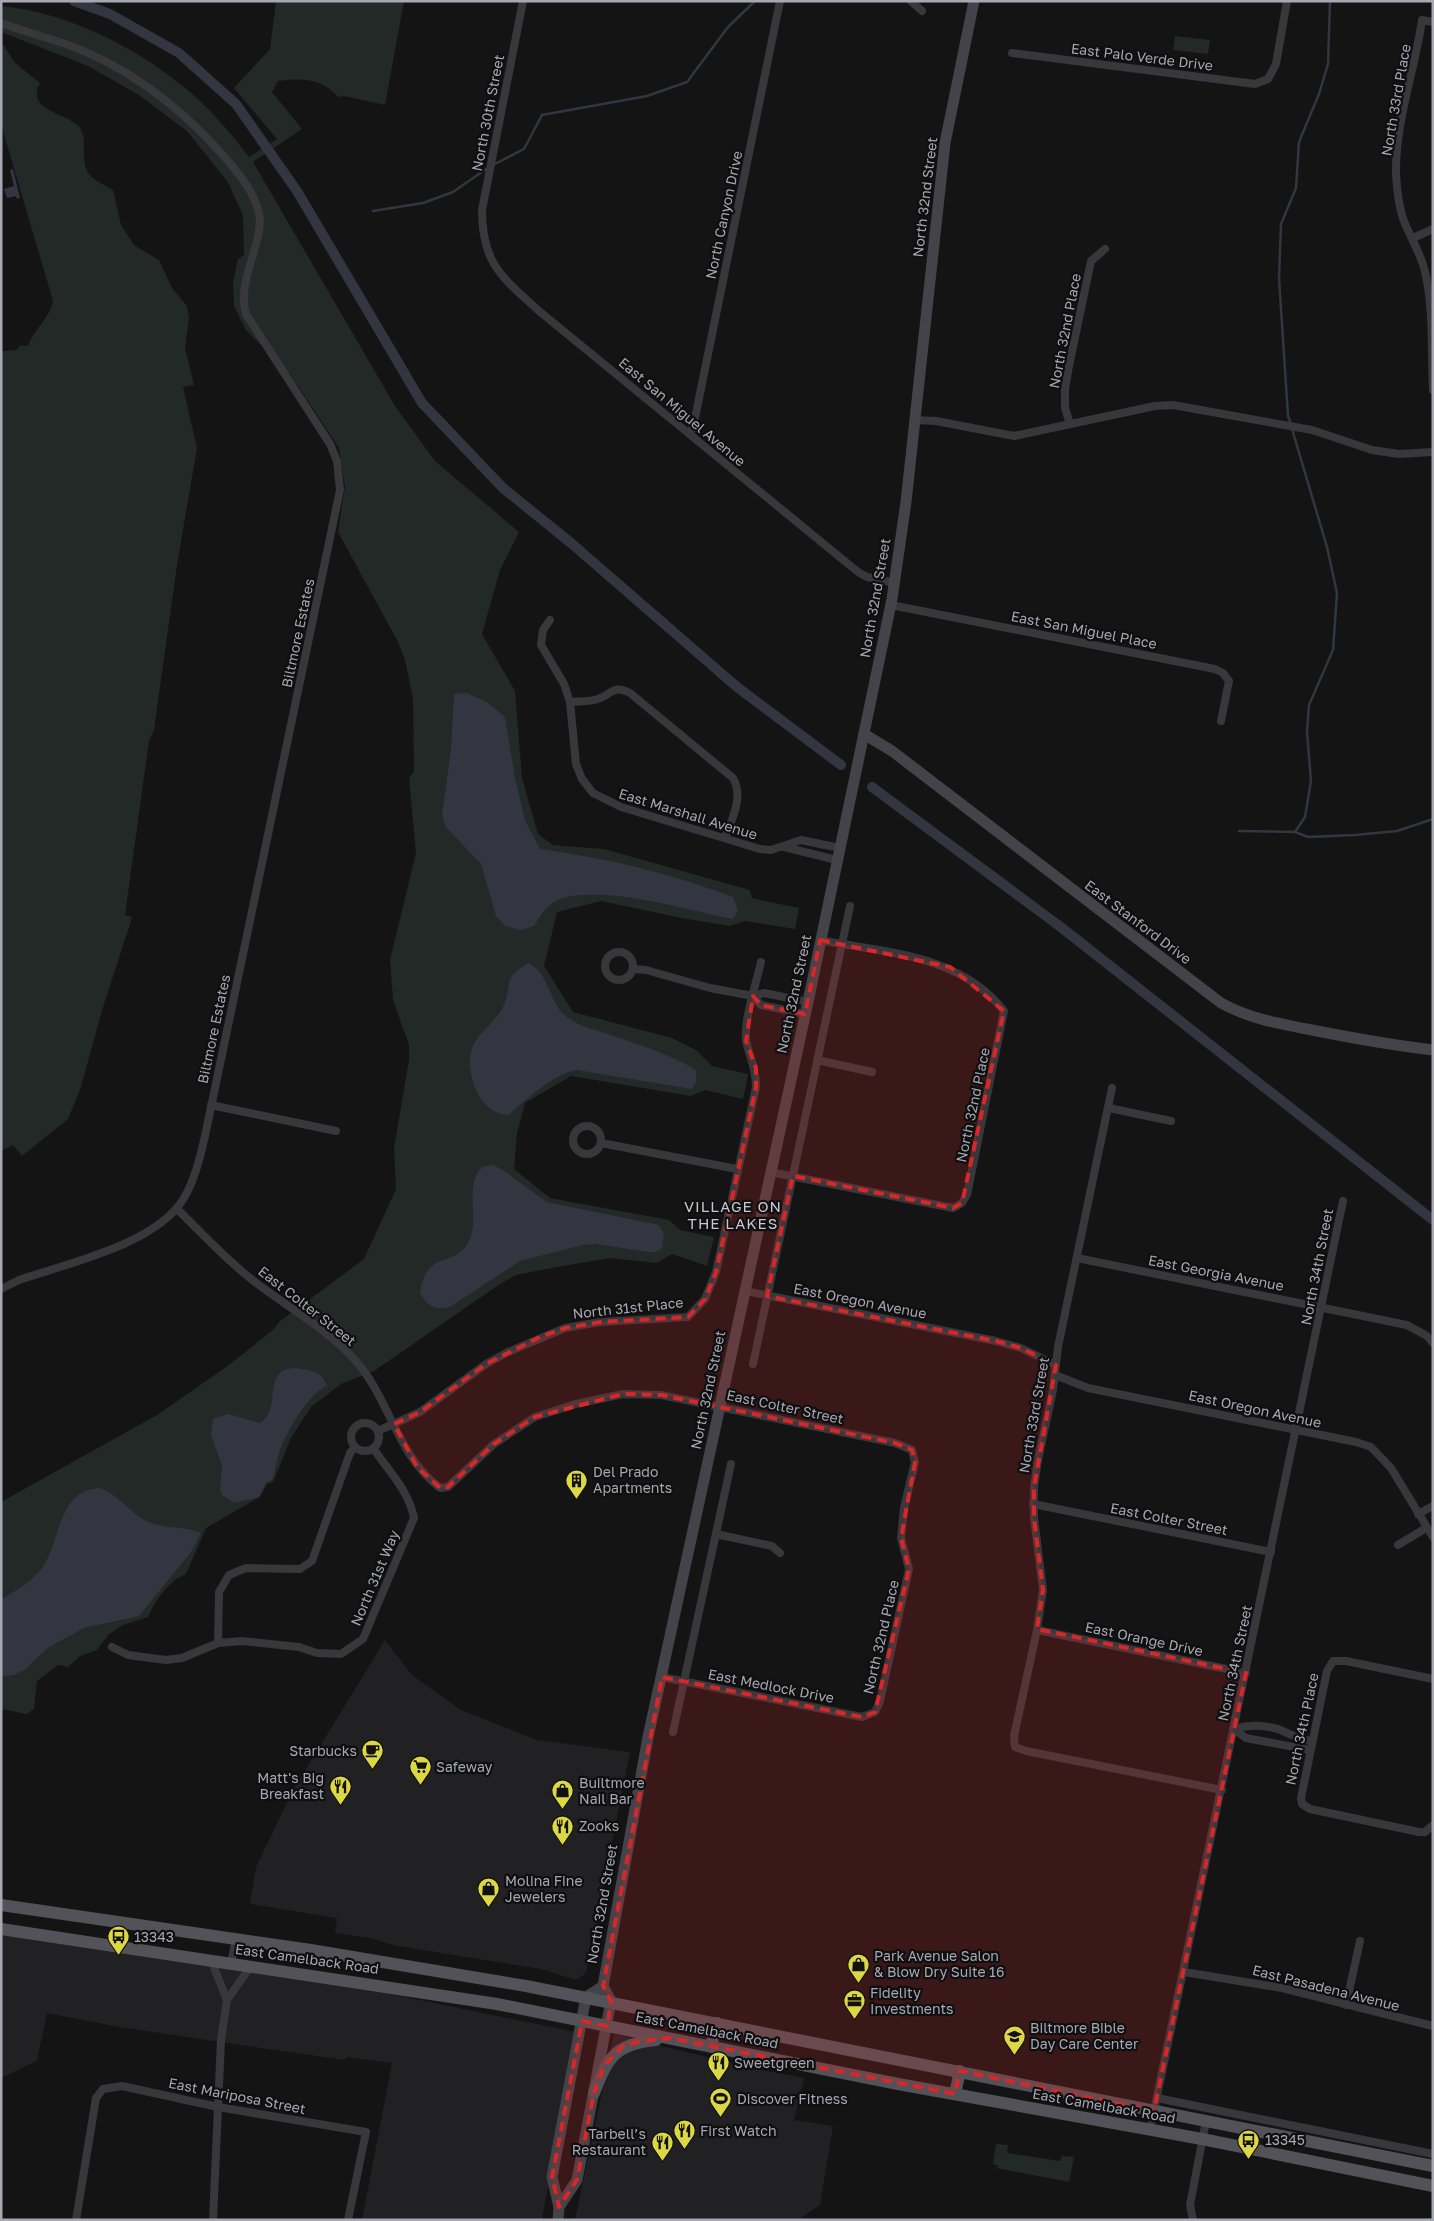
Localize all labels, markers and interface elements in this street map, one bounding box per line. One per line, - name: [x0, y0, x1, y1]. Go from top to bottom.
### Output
- street label: East Palo Verde Drive: [1070, 39, 1214, 74]
- street label: North 33rd Place: [1377, 42, 1414, 157]
- street label: North 30th Street: [468, 53, 507, 173]
- street label: North 32nd Street: [909, 136, 940, 258]
- street label: North Canyon Drive: [702, 149, 745, 281]
- street label: North 32nd Place: [1045, 272, 1084, 390]
- street label: East San Miguel Avenue: [615, 354, 749, 470]
- street label: North 32nd Street: [856, 537, 893, 659]
- street label: Biltmore Estates: [278, 577, 317, 689]
- street label: East San Miguel Place: [1010, 607, 1158, 652]
- street label: East Marshall Avenue: [617, 784, 760, 843]
- street label: East Stanford Drive: [1082, 876, 1195, 967]
- street label: North 32nd Street: [773, 933, 814, 1055]
- street label: Biltmore Estates: [194, 973, 233, 1085]
- street label: North 32nd Place: [952, 1046, 993, 1164]
- district label: VILLAGE ON THE LAKES: [684, 1197, 782, 1232]
- street label: North 34th Street: [1297, 1207, 1336, 1327]
- street label: East Georgia Avenue: [1147, 1251, 1285, 1294]
- street label: East Colter Street: [255, 1262, 359, 1349]
- street label: East Oregon Avenue: [792, 1279, 928, 1322]
- street label: North 31st Place: [572, 1293, 684, 1322]
- street label: North 32nd Street: [687, 1329, 728, 1451]
- street label: North 33rd Street: [1015, 1355, 1052, 1474]
- street label: East Colter Street: [725, 1386, 845, 1427]
- street label: East Oregon Avenue: [1187, 1386, 1323, 1431]
- place label: Del Prado Apartments: [593, 1463, 672, 1496]
- building icon: Del Prado Apartments: [565, 1468, 589, 1499]
- street label: East Colter Street: [1109, 1499, 1229, 1538]
- street label: North 31st Way: [347, 1527, 402, 1628]
- street label: North 32nd Place: [859, 1578, 902, 1696]
- street label: North 34th Street: [1214, 1603, 1255, 1723]
- street label: East Orange Drive: [1084, 1618, 1205, 1659]
- street label: East Medlock Drive: [707, 1665, 836, 1706]
- street label: North 34th Place: [1281, 1671, 1322, 1787]
- cafe icon: Starbucks: [361, 1739, 385, 1770]
- place label: Starbucks: [289, 1742, 357, 1759]
- supermarket icon: Safeway: [408, 1755, 432, 1786]
- place label: Safeway: [436, 1758, 493, 1775]
- place label: Matt's Big Breakfast: [257, 1769, 324, 1802]
- restaurant icon: Matt's Big Breakfast: [328, 1774, 352, 1805]
- place label: Builtmore Nail Bar: [579, 1774, 645, 1807]
- shop icon: Builtmore Nail Bar: [551, 1779, 575, 1810]
- restaurant icon: Zooks: [551, 1814, 575, 1845]
- place label: Zooks: [579, 1817, 619, 1834]
- street label: North 32nd Street: [583, 1843, 620, 1965]
- place label: Molina Fine Jewelers: [505, 1872, 583, 1905]
- shop icon: Molina Fine Jewelers: [477, 1877, 501, 1908]
- bus stop icon: 13343: [106, 1925, 130, 1956]
- place label: 13343: [134, 1928, 174, 1945]
- street label: East Camelback Road: [234, 1940, 380, 1977]
- place label: Park Avenue Salon & Blow Dry Suite 16: [874, 1947, 1004, 1980]
- shop icon: Park Avenue Salon & Blow Dry Suite 16: [846, 1952, 870, 1983]
- street label: East Pasadena Avenue: [1251, 1961, 1402, 2014]
- place label: Fidelity Investments: [870, 1984, 953, 2017]
- office icon: Fidelity Investments: [842, 1989, 866, 2020]
- street label: East Camelback Road: [634, 2007, 780, 2052]
- place label: Biltmore Bible Day Care Center: [1030, 2019, 1139, 2052]
- school or university icon: Biltmore Bible Day Care Center: [1002, 2024, 1026, 2055]
- restaurant icon: Sweetgreen: [706, 2051, 730, 2082]
- place label: Sweetgreen: [734, 2054, 815, 2071]
- street label: East Mariposa Street: [167, 2074, 307, 2117]
- street label: East Camelback Road: [1031, 2085, 1177, 2126]
- sports icon: Discover Fitness: [709, 2087, 733, 2118]
- place label: Discover Fitness: [737, 2090, 848, 2107]
- restaurant icon: First Watch: [672, 2119, 696, 2150]
- place label: First Watch: [700, 2122, 777, 2139]
- place label: Tarbell’s Restaurant: [572, 2125, 646, 2158]
- bus stop icon: 13345: [1237, 2128, 1261, 2159]
- restaurant icon: Tarbell’s Restaurant: [650, 2130, 674, 2161]
- place label: 13345: [1265, 2131, 1305, 2148]

